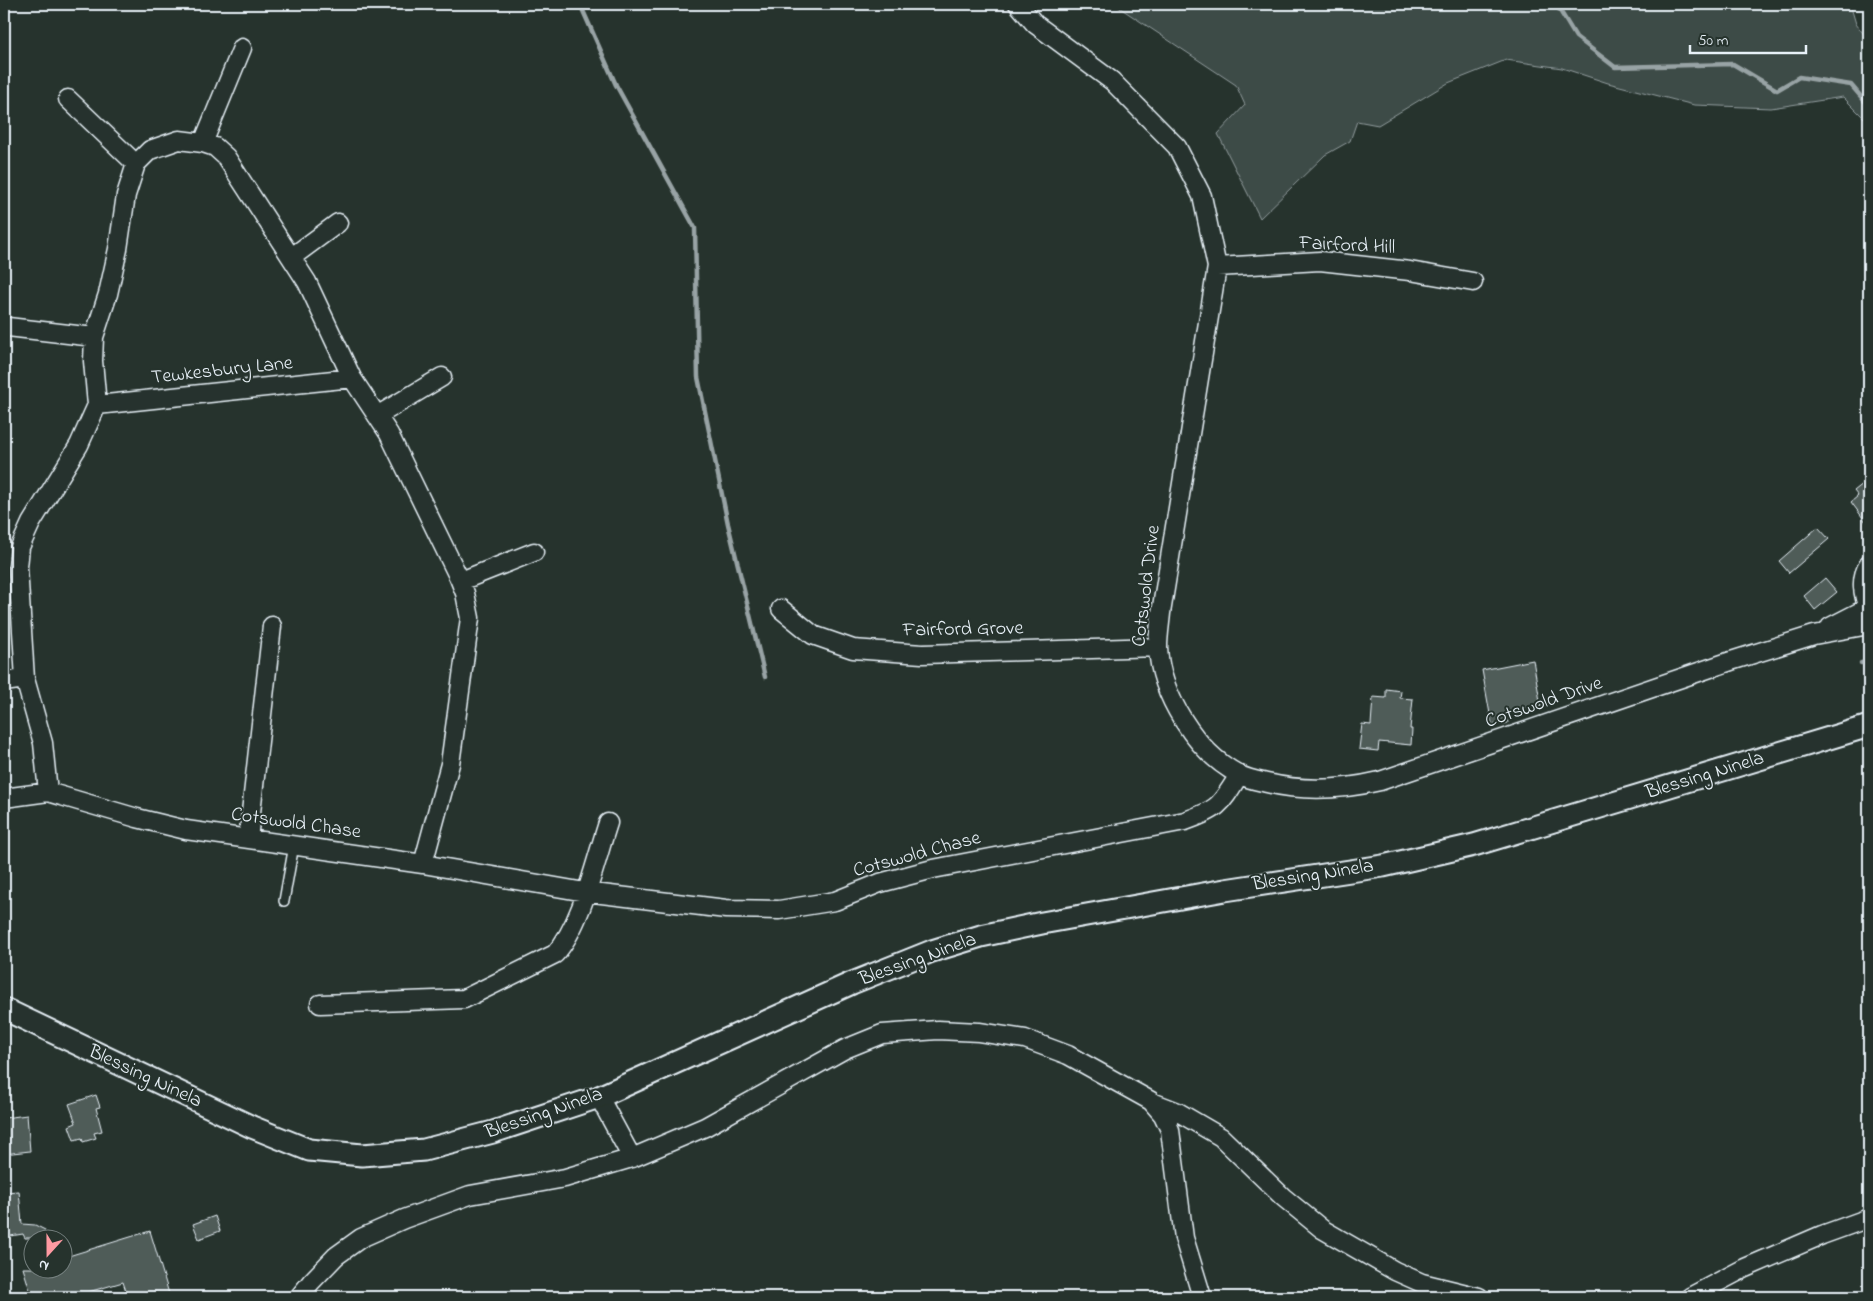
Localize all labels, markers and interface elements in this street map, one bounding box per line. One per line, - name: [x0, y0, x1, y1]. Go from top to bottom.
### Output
- scale bar: [1690, 22, 1807, 54]
- text: 50 m: [1698, 30, 1729, 52]
- street label: Fairford Hill: [1297, 229, 1396, 263]
- street label: Tewkesbury Lane: [150, 349, 294, 393]
- street label: Cotswold Drive: [1125, 523, 1169, 648]
- street label: Fairford Grove: [901, 614, 1024, 646]
- street label: Cotswold Drive: [1481, 669, 1607, 737]
- street label: Blessing Ninela: [1641, 744, 1768, 809]
- street label: Cotswold Chase: [229, 801, 363, 847]
- street label: Cotswold Chase: [850, 824, 984, 886]
- street label: Blessing Ninela: [1249, 852, 1376, 901]
- street label: Blessing Ninela: [855, 925, 981, 996]
- street label: Blessing Ninela: [82, 1038, 207, 1117]
- street label: Blessing Ninela: [480, 1080, 607, 1149]
- north arrow: [22, 1228, 72, 1278]
- text: N: [36, 1253, 52, 1276]

